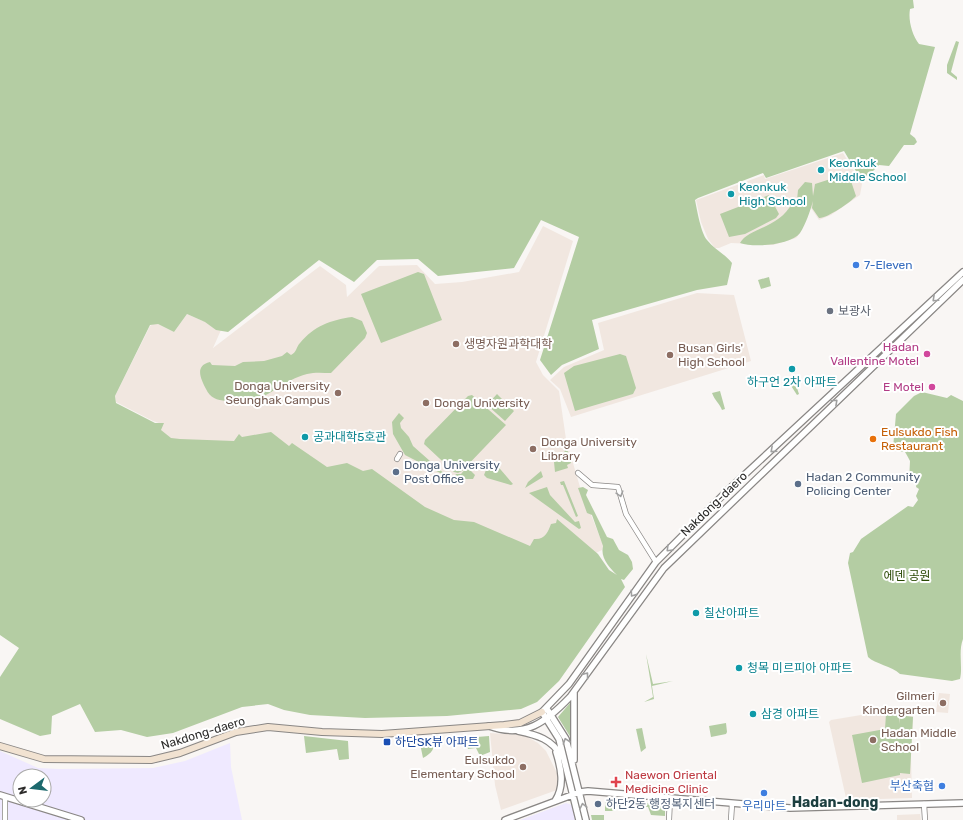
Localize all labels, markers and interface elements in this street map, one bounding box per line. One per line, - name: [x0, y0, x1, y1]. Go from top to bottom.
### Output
- place label: Keonkuk Middle School: [829, 156, 906, 184]
- marker: Keonkuk Middle School: [816, 165, 826, 175]
- place label: Keonkuk High School: [739, 180, 806, 208]
- marker: Keonkuk High School: [726, 189, 736, 199]
- place label: 7-Eleven: [864, 258, 913, 272]
- marker: 7-Eleven: [851, 260, 861, 270]
- one-way arrow: [932, 294, 939, 301]
- place label: 보광사: [838, 304, 871, 318]
- marker: 보광사: [825, 306, 835, 316]
- place label: 생명자원과학대학: [464, 337, 552, 351]
- marker: 생명자원과학대학: [451, 339, 461, 349]
- place label: Hadan Vallentine Motel: [830, 340, 919, 368]
- place label: Busan Girls' High School: [678, 341, 745, 369]
- marker: Hadan Vallentine Motel: [922, 349, 932, 359]
- marker: Busan Girls' High School: [665, 350, 675, 360]
- marker: 하구언 2차 아파트: [787, 364, 797, 374]
- place label: 하구언 2차 아파트: [747, 375, 837, 389]
- place label: Donga University Seunghak Campus: [225, 379, 330, 407]
- place label: E Motel: [883, 380, 924, 394]
- marker: E Motel: [927, 382, 937, 392]
- marker: Donga University Seunghak Campus: [333, 388, 343, 398]
- place label: Donga University: [434, 396, 530, 410]
- marker: Donga University: [421, 398, 431, 408]
- one-way arrow: [830, 400, 838, 407]
- place label: Eulsukdo Fish Restaurant: [881, 425, 958, 453]
- place label: 공과대학5호관: [313, 430, 386, 444]
- marker: 공과대학5호관: [300, 432, 310, 442]
- marker: Eulsukdo Fish Restaurant: [868, 434, 878, 444]
- place label: Donga University Library: [541, 435, 637, 463]
- marker: Donga University Library: [528, 444, 538, 454]
- one-way arrow: [770, 445, 778, 452]
- place label: Donga University Post Office: [404, 458, 500, 486]
- marker: Donga University Post Office: [391, 467, 401, 477]
- street label: Nakdong-daero: [678, 469, 750, 539]
- place label: Hadan 2 Community Policing Center: [806, 470, 920, 498]
- marker: Hadan 2 Community Policing Center: [793, 479, 803, 489]
- one-way arrow: [615, 491, 624, 498]
- one-way arrow: [666, 544, 674, 552]
- park label: 에덴 공원: [883, 569, 931, 583]
- one-way arrow: [630, 590, 638, 597]
- place label: 칠산아파트: [704, 606, 759, 620]
- marker: 칠산아파트: [691, 608, 701, 618]
- place label: 청목 미르피아 아파트: [747, 661, 852, 675]
- marker: 청목 미르피아 아파트: [734, 663, 744, 673]
- one-way arrow: [581, 672, 589, 679]
- place label: Gilmeri Kindergarten: [862, 689, 935, 717]
- marker: Gilmeri Kindergarten: [938, 698, 948, 708]
- place label: 삼경 아파트: [761, 707, 819, 721]
- marker: 삼경 아파트: [748, 709, 758, 719]
- street label: Nakdong-daero: [159, 714, 247, 752]
- place label: Hadan Middle School: [881, 726, 957, 754]
- place label: 하단SK뷰 아파트: [395, 735, 479, 749]
- marker: Hadan Middle School: [868, 735, 878, 745]
- marker: 하단SK뷰 아파트: [382, 737, 392, 747]
- one-way arrow: [562, 737, 571, 744]
- place label: Eulsukdo Elementary School: [410, 753, 515, 781]
- marker: Eulsukdo Elementary School: [518, 762, 528, 772]
- north arrow: [12, 768, 52, 808]
- place label: Naewon Oriental Medicine Clinic: [625, 768, 717, 796]
- marker: Naewon Oriental Medicine Clinic: [610, 776, 622, 788]
- place label: 부산축협: [890, 779, 934, 793]
- marker: 부산축협: [937, 781, 947, 791]
- text: N: [15, 785, 30, 796]
- marker: 우리마트: [759, 788, 769, 798]
- district label: Hadan-dong: [792, 794, 878, 811]
- place label: 하단2동 행정복지센터: [606, 797, 715, 811]
- marker: 하단2동 행정복지센터: [593, 799, 603, 809]
- place label: 우리마트: [742, 799, 786, 813]
- one-way arrow: [579, 803, 587, 809]

